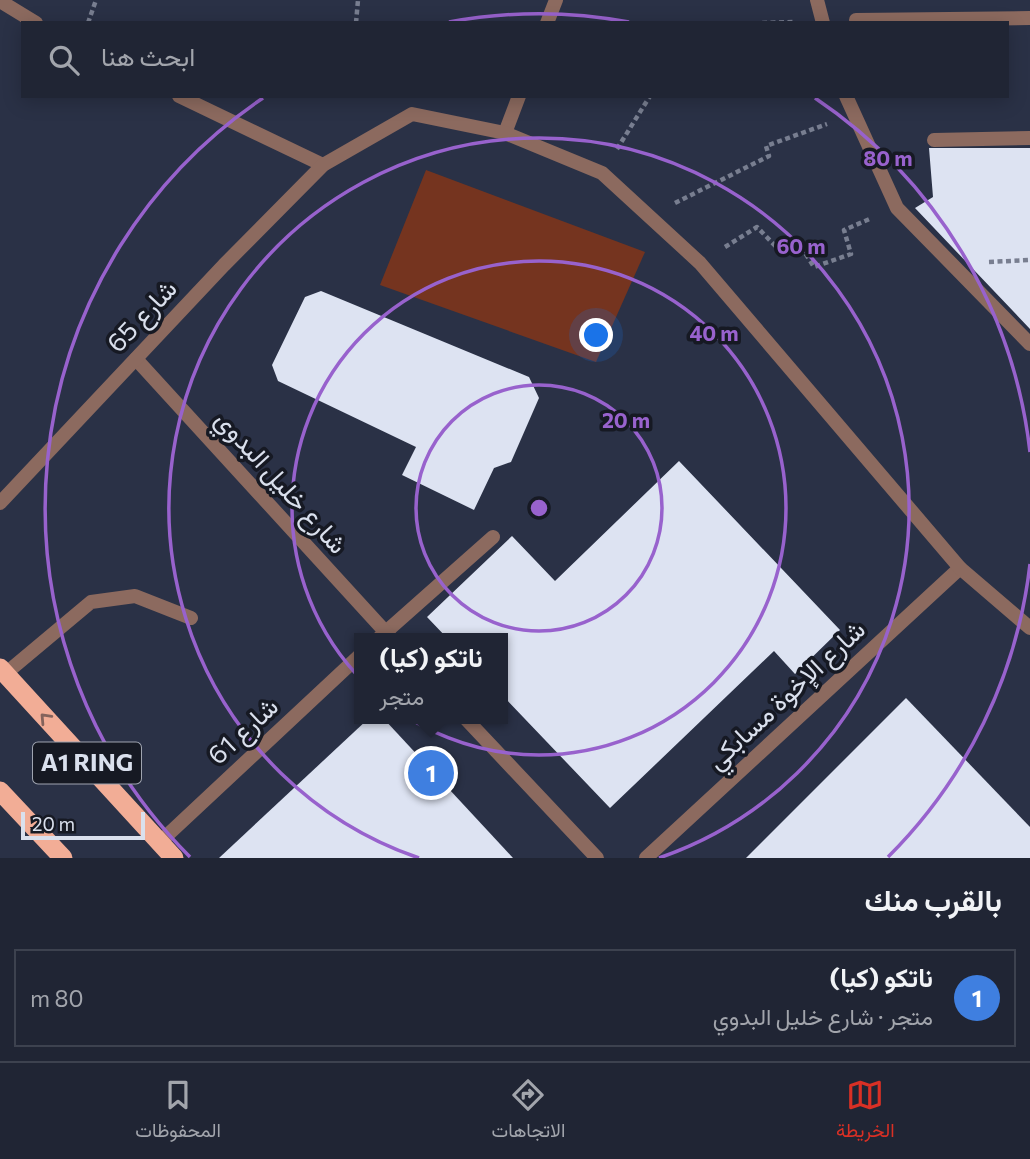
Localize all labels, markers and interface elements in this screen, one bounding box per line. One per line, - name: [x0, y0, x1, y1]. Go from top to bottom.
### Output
- search box: [21, 21, 1009, 98]
- text: ابحث هنا: [101, 40, 195, 71]
- icon: search: [45, 41, 83, 79]
- text: 80 m: [863, 145, 913, 170]
- text: 60 m: [776, 233, 826, 258]
- street label: شارع 65: [100, 272, 185, 360]
- your location: [579, 318, 613, 352]
- text: 40 m: [689, 320, 739, 345]
- street label: شارع خليل البدوي: [205, 403, 355, 564]
- text: 20 m: [602, 407, 650, 432]
- centre of rings: [527, 496, 551, 520]
- street label: شارع الإخوة مسابكي: [700, 613, 875, 780]
- popup: [354, 633, 508, 724]
- text: ناتكو (كيا): [379, 641, 483, 672]
- text: متجر: [379, 682, 424, 710]
- street label: شارع 61: [201, 690, 286, 773]
- one-way arrow: [41, 713, 54, 726]
- road number: A1 RING: [33, 742, 141, 784]
- pin: 1: [408, 747, 454, 799]
- scale bar: [21, 809, 145, 841]
- text: 20 m: [32, 812, 75, 835]
- text: بالقرب منك: [865, 880, 1002, 917]
- text: ناتكو (كيا): [830, 961, 933, 992]
- text: 80 m: [30, 984, 83, 1012]
- text: 1: [972, 984, 982, 1012]
- text: متجر · شارع خليل البدوي: [713, 1002, 933, 1030]
- tab: المحفوظات: [135, 1076, 221, 1147]
- tab: الاتجاهات: [492, 1076, 565, 1147]
- tab: الخريطة: [836, 1076, 895, 1147]

